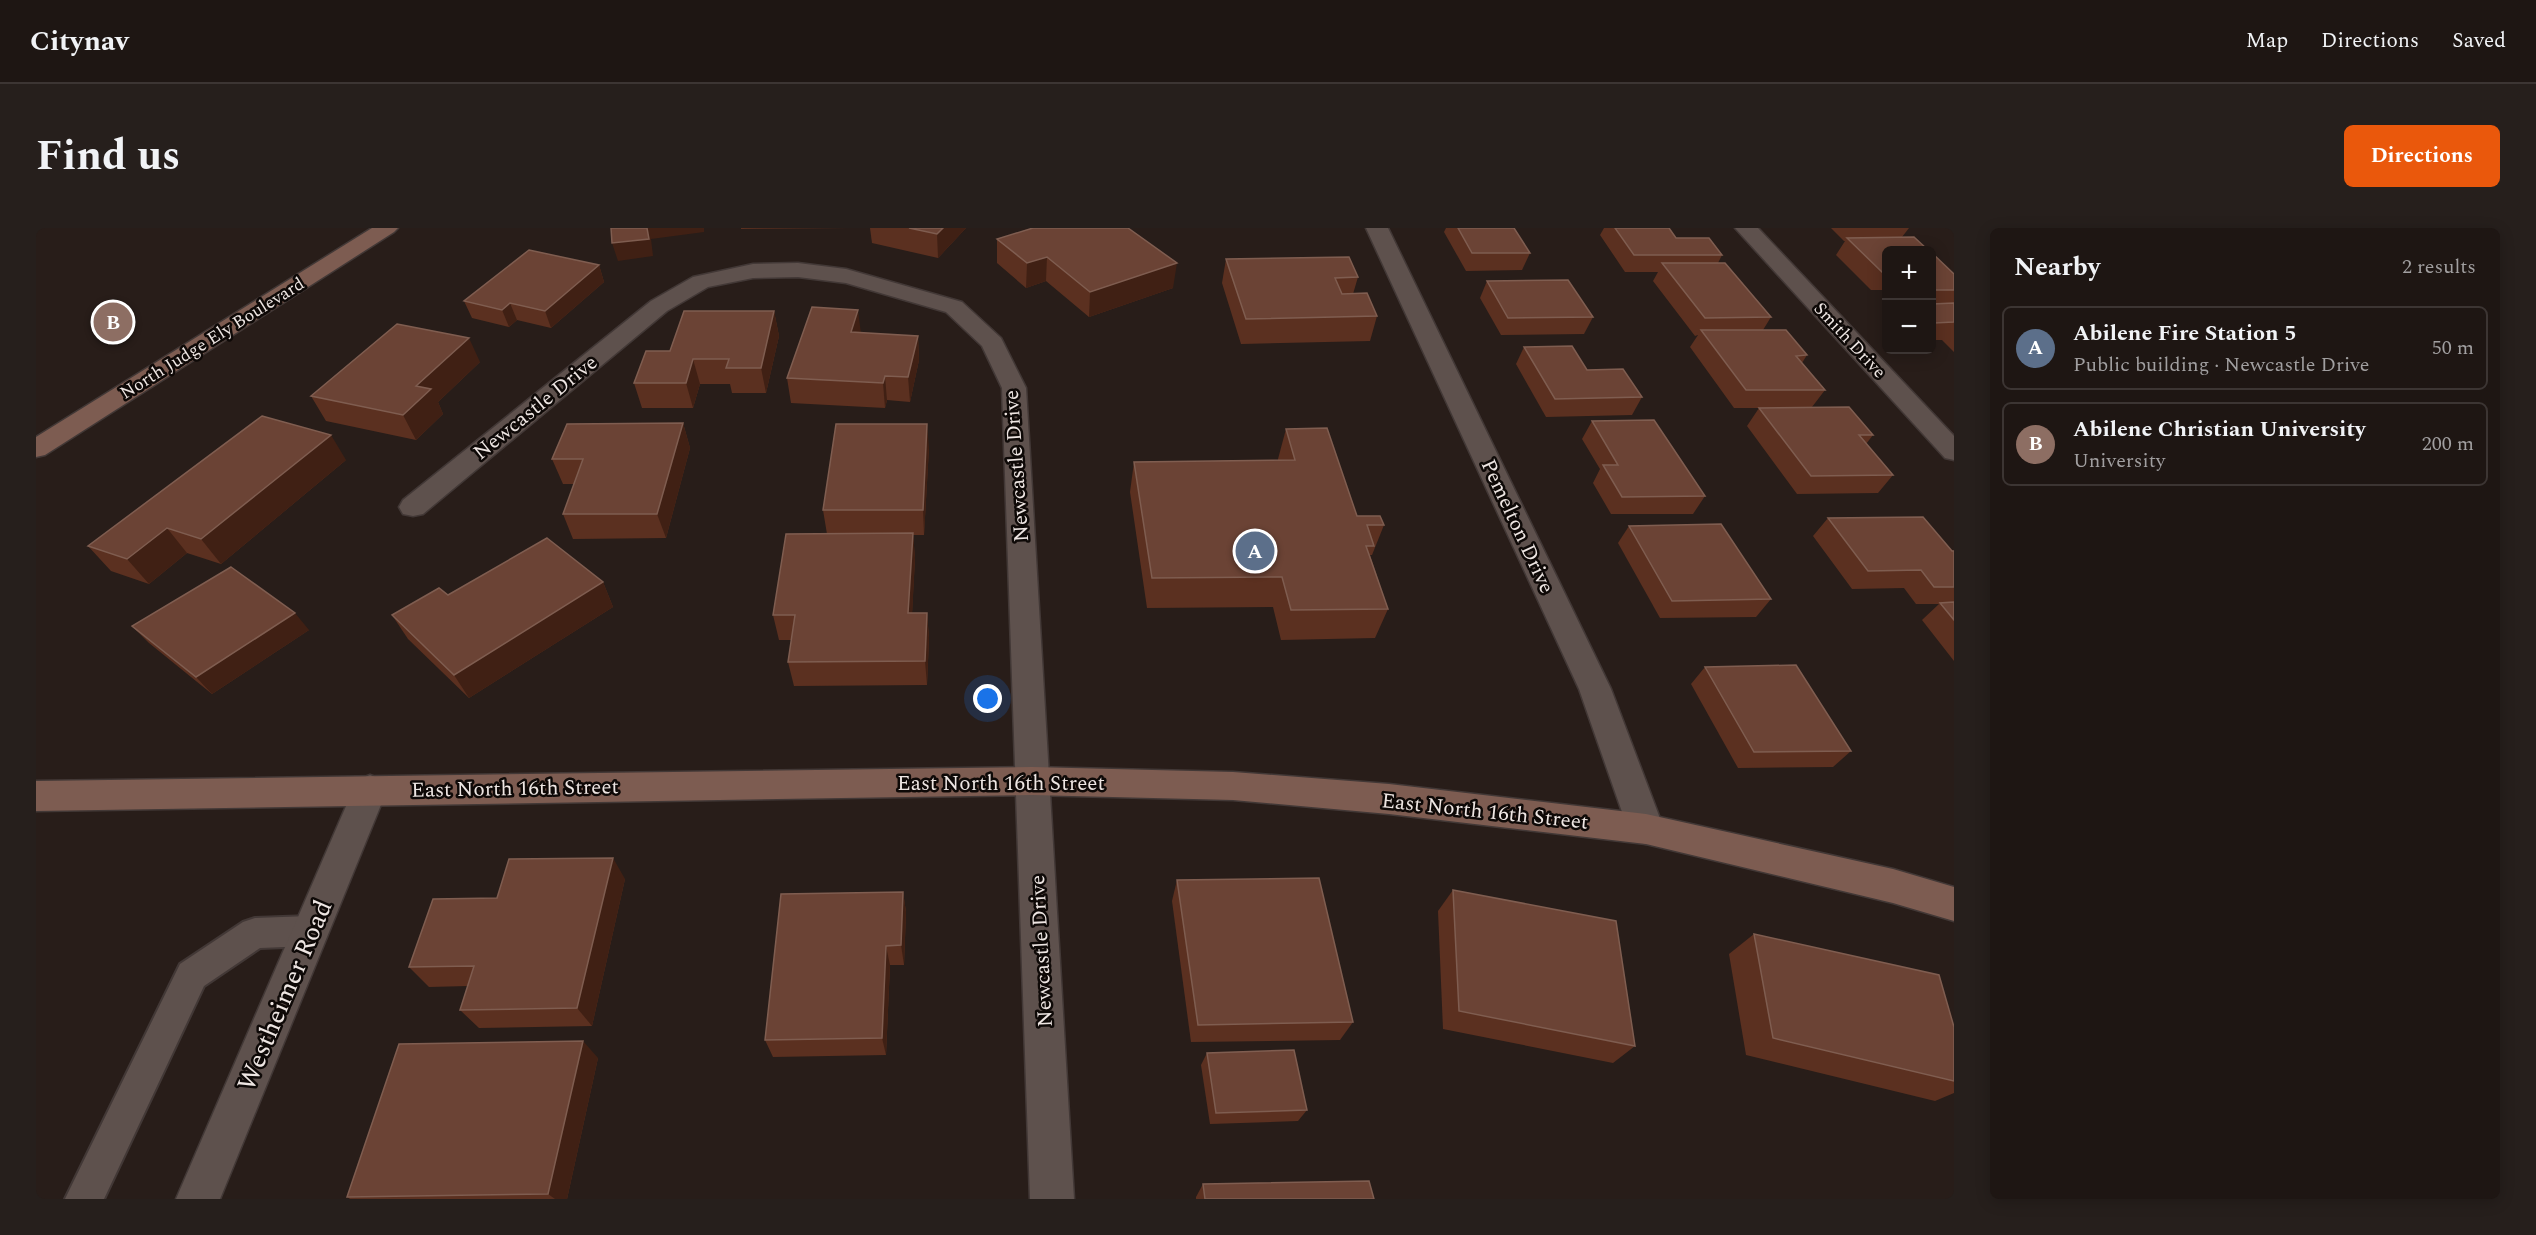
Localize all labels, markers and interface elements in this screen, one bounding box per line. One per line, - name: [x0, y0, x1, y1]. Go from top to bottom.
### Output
- text: Citynav: [30, 20, 129, 63]
- text: Map: [2246, 25, 2288, 57]
- text: Directions: [2321, 25, 2419, 57]
- text: Saved: [2452, 25, 2506, 57]
- text: Find us: [36, 125, 180, 188]
- button: Directions: [2344, 125, 2500, 187]
- map controls: [1882, 246, 1936, 354]
- button: +: [1882, 246, 1936, 300]
- text: Nearby: [2014, 247, 2100, 287]
- text: 2 results: [2402, 252, 2476, 282]
- street label: North Judge Ely Boulevard: [115, 271, 310, 406]
- street label: Smith Drive: [1807, 296, 1892, 385]
- pin: B: [94, 300, 133, 344]
- button: −: [1882, 300, 1936, 354]
- text: Abilene Fire Station 5: [2073, 317, 2296, 350]
- text: A: [2028, 333, 2043, 363]
- text: 50 m: [2432, 333, 2474, 363]
- street label: Newcastle Drive: [466, 347, 605, 468]
- text: Public building · Newcastle Drive: [2073, 350, 2370, 380]
- street label: Newcastle Drive: [996, 389, 1038, 543]
- text: Abilene Christian University: [2073, 413, 2365, 446]
- text: B: [2028, 429, 2043, 459]
- text: 200 m: [2422, 429, 2474, 459]
- text: University: [2073, 446, 2165, 476]
- street label: Pemelton Drive: [1472, 454, 1562, 599]
- pin: A: [1236, 528, 1274, 574]
- your location: [973, 684, 1002, 713]
- street label: East North 16th Street: [897, 768, 1105, 800]
- street label: East North 16th Street: [411, 771, 619, 807]
- street label: East North 16th Street: [1380, 785, 1590, 839]
- street label: Newcastle Drive: [1022, 874, 1062, 1028]
- street label: Westheimer Road: [227, 894, 343, 1097]

